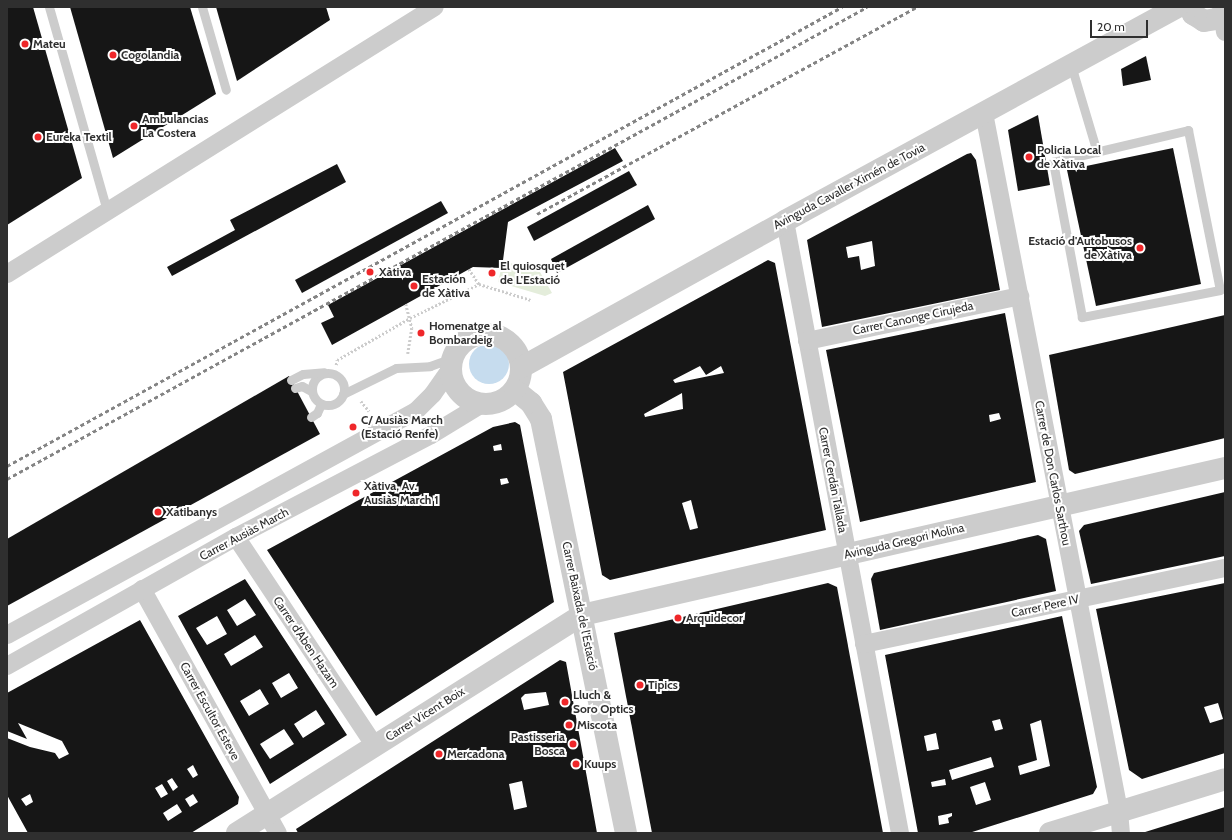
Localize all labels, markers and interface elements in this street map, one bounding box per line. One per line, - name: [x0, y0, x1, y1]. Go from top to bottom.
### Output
- scale bar: [1092, 12, 1150, 38]
- text: 20 m: [1097, 19, 1125, 34]
- place label: Mateu: [33, 37, 66, 51]
- marker: Mateu: [20, 39, 30, 49]
- place label: Cogolandia: [121, 48, 179, 62]
- marker: Cogolandia: [108, 50, 118, 60]
- place label: Ambulancias La Costera: [142, 112, 209, 140]
- marker: Ambulancias La Costera: [129, 121, 139, 131]
- place label: Eureka Textil: [46, 130, 112, 144]
- marker: Eureka Textil: [33, 132, 43, 142]
- street label: Avinguda Cavaller Ximén de Tovia: [771, 140, 927, 232]
- place label: Policia Local de Xàtiva: [1037, 143, 1101, 171]
- marker: Policia Local de Xàtiva: [1024, 152, 1034, 162]
- place label: Estació d'Autobusos de Xàtiva: [1028, 234, 1132, 262]
- marker: Estació d'Autobusos de Xàtiva: [1135, 243, 1145, 253]
- place label: El quiosquet de L'Estació: [500, 259, 565, 287]
- place label: Xàtiva: [379, 265, 411, 279]
- marker: Xàtiva: [364, 266, 376, 278]
- marker: El quiosquet de L'Estació: [487, 268, 497, 278]
- place label: Estación de Xàtiva: [422, 272, 470, 300]
- marker: Estación de Xàtiva: [409, 281, 419, 291]
- street label: Carrer Canonge Cirujeda: [851, 298, 975, 338]
- place label: Homenatge al Bombardeig: [429, 319, 502, 347]
- marker: Homenatge al Bombardeig: [416, 328, 426, 338]
- street label: Carrer de Don Carlos Sarthou: [1032, 399, 1074, 547]
- place label: C/ Ausiàs March (Estació Renfe): [361, 413, 443, 441]
- marker: C/ Ausiàs March (Estació Renfe): [348, 422, 358, 432]
- street label: Carrer Cerdán Tallada: [816, 426, 850, 534]
- place label: Xàtiva, Av. Ausiàs March 1: [364, 479, 439, 507]
- marker: Xàtiva, Av. Ausiàs March 1: [351, 488, 361, 498]
- street label: Carrer Ausiàs March: [197, 504, 291, 564]
- place label: Xatibanys: [166, 505, 217, 519]
- marker: Xatibanys: [153, 507, 163, 517]
- street label: Avinguda Gregori Molina: [842, 520, 966, 562]
- street label: Carrer Baixada de l'Estació: [559, 540, 601, 672]
- street label: Carrer Pere IV: [1010, 592, 1080, 620]
- street label: Carrer d'Aben Hazam: [270, 594, 342, 690]
- place label: Arquidecor: [686, 611, 743, 625]
- marker: Arquidecor: [673, 613, 683, 623]
- street label: Carrer Escultor Esteve: [177, 659, 243, 763]
- place label: Tipics: [648, 678, 678, 692]
- marker: Tipics: [635, 680, 645, 690]
- street label: Carrer Vicent Boix: [383, 684, 467, 744]
- place label: Lluch & Soro Optics: [573, 688, 634, 716]
- marker: Lluch & Soro Optics: [560, 697, 570, 707]
- place label: Miscota: [577, 718, 617, 732]
- marker: Miscota: [564, 720, 574, 730]
- place label: Pastisseria Bosca: [511, 730, 565, 758]
- marker: Pastisseria Bosca: [568, 739, 578, 749]
- place label: Mercadona: [447, 747, 505, 761]
- marker: Mercadona: [434, 749, 444, 759]
- place label: Kuups: [584, 757, 616, 771]
- marker: Kuups: [571, 759, 581, 769]

